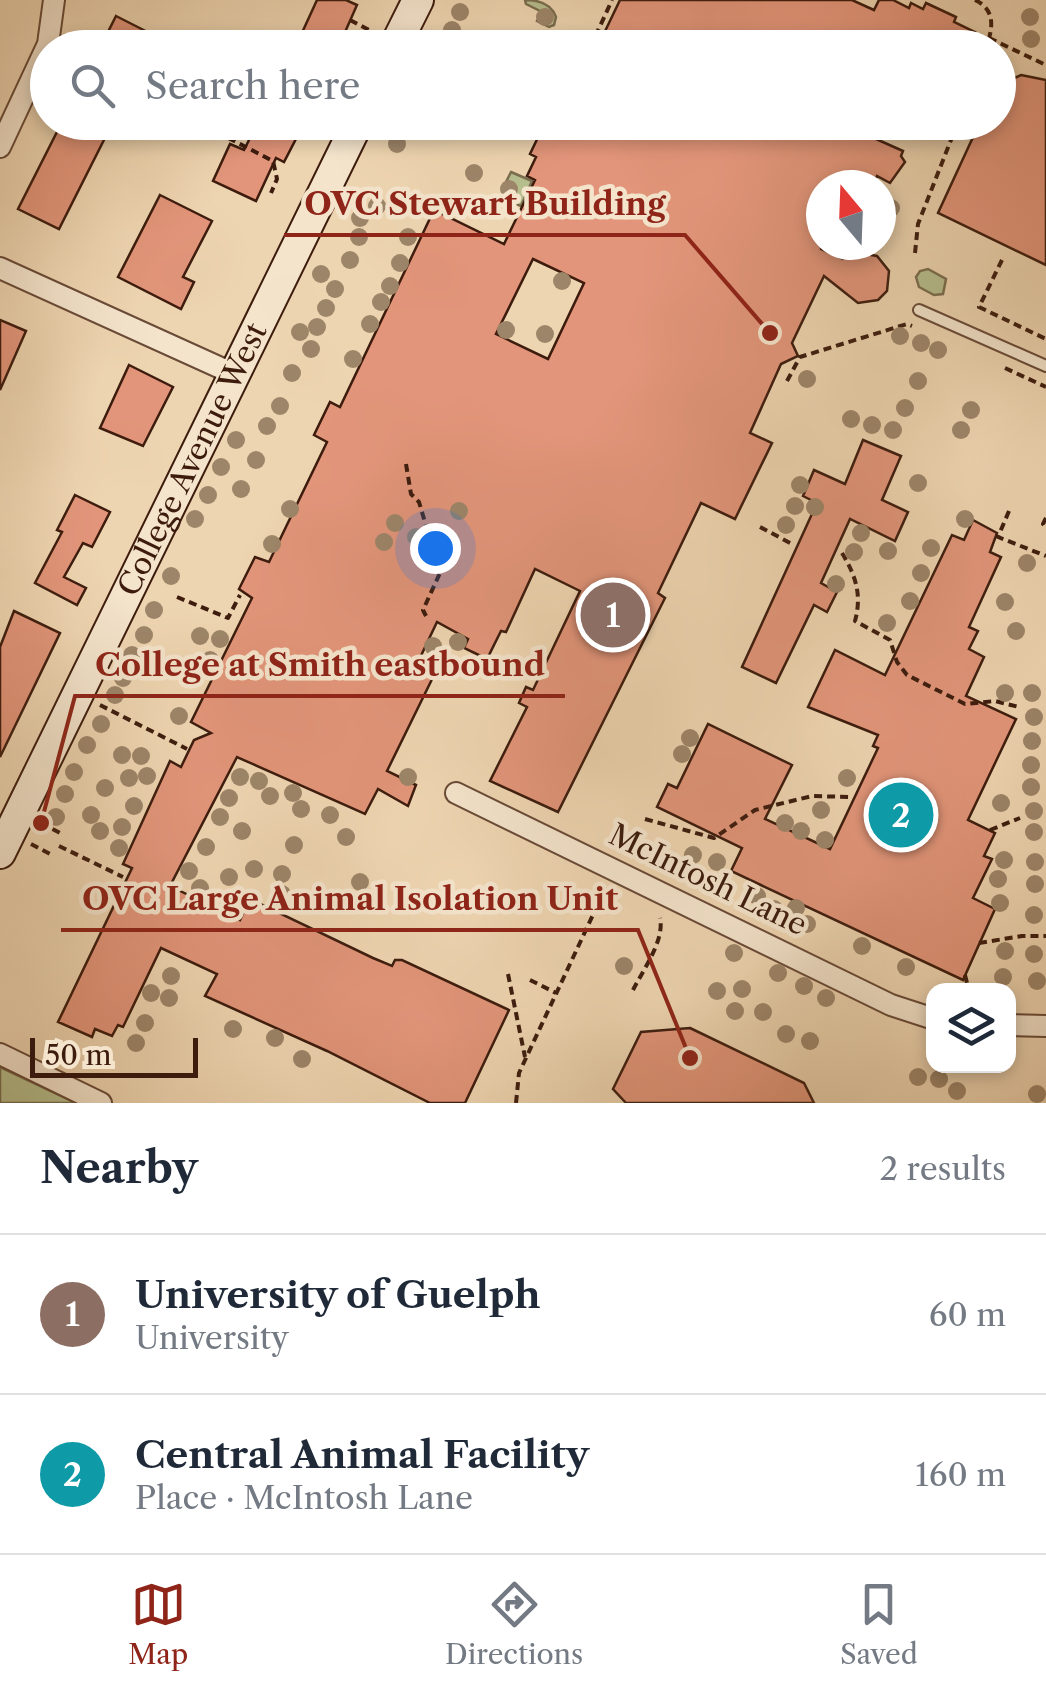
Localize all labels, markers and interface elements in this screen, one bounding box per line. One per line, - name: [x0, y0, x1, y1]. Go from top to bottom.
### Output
- search box: [30, 30, 1016, 140]
- icon: search: [65, 58, 120, 113]
- text: Search here: [145, 62, 360, 109]
- north arrow: [806, 170, 896, 260]
- callout: OVC Stewart Building: [284, 173, 685, 235]
- text: OVC Stewart Building: [304, 184, 666, 223]
- street label: College Avenue West: [110, 316, 275, 602]
- your location: [410, 523, 461, 574]
- pin: 1: [580, 578, 646, 652]
- callout: College at Smith eastbound: [75, 634, 565, 696]
- text: College at Smith eastbound: [95, 645, 545, 684]
- pin: 2: [868, 778, 934, 852]
- street label: McIntosh Lane: [603, 816, 813, 943]
- callout: OVC Large Animal Isolation Unit: [61, 868, 638, 930]
- text: OVC Large Animal Isolation Unit: [82, 879, 618, 918]
- map controls: [926, 983, 1016, 1073]
- button: layers: [926, 983, 1016, 1073]
- scale bar: [30, 1033, 198, 1078]
- text: 50 m: [45, 1038, 112, 1072]
- text: Nearby: [40, 1142, 198, 1194]
- text: 2 results: [880, 1149, 1006, 1188]
- text: University of Guelph: [135, 1271, 540, 1318]
- text: 1: [65, 1295, 80, 1334]
- text: 60 m: [929, 1295, 1006, 1334]
- text: University: [135, 1318, 289, 1357]
- text: Central Animal Facility: [135, 1431, 589, 1478]
- text: 2: [63, 1455, 82, 1494]
- text: 160 m: [915, 1455, 1006, 1494]
- text: Place · McIntosh Lane: [135, 1478, 473, 1517]
- tab: Map: [128, 1577, 188, 1671]
- tab: Directions: [445, 1577, 583, 1671]
- tab: Saved: [840, 1577, 918, 1671]

